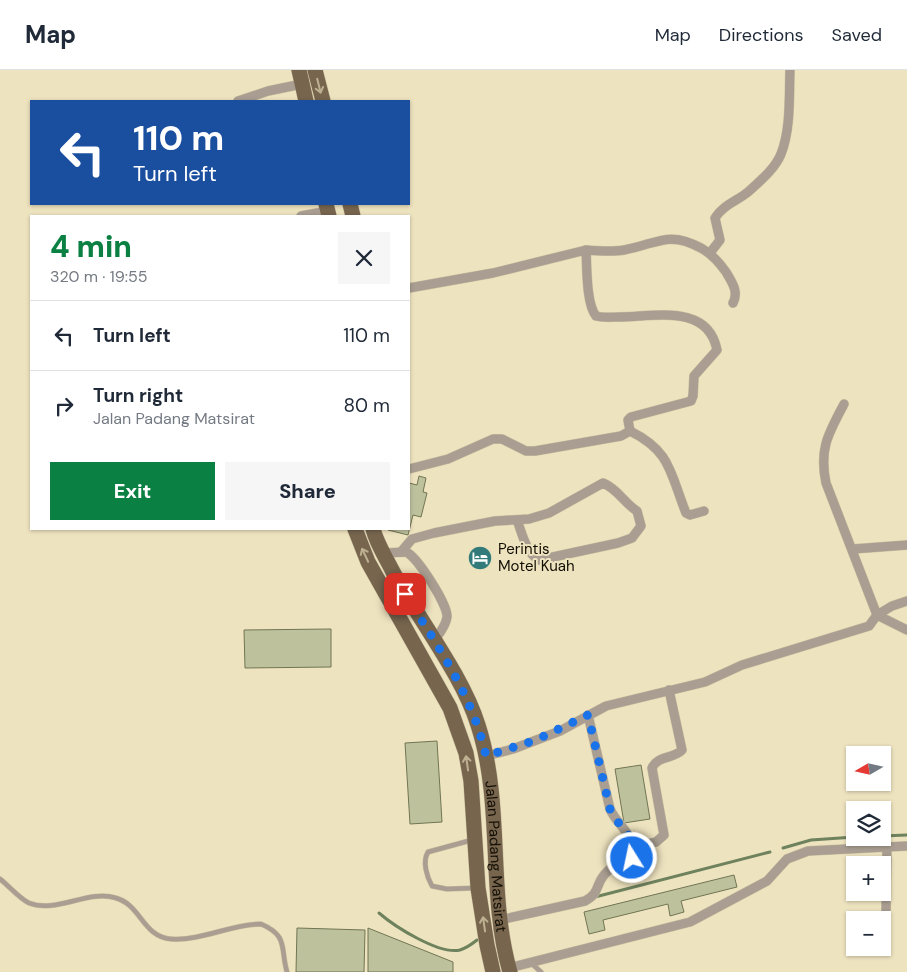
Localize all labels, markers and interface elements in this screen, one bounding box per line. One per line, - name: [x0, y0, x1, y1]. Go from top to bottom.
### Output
- text: Map: [25, 19, 76, 50]
- text: Map: [655, 23, 691, 47]
- text: Directions: [719, 23, 804, 47]
- text: Saved: [832, 23, 882, 47]
- one-way arrow: [315, 77, 324, 93]
- text: 110 m: [133, 115, 224, 161]
- icon: left: [50, 120, 115, 185]
- text: Turn left: [133, 159, 217, 188]
- text: 4 min: [50, 227, 132, 266]
- button: close: [338, 232, 390, 284]
- text: 320 m · 19:55: [50, 266, 147, 287]
- icon: left: [50, 322, 78, 350]
- text: Turn left: [93, 323, 171, 348]
- text: 110 m: [343, 323, 390, 348]
- text: Turn right: [93, 383, 183, 408]
- icon: right: [50, 392, 78, 420]
- text: 80 m: [343, 393, 390, 418]
- text: Jalan Padang Matsirat: [93, 408, 255, 429]
- button: Exit: [50, 462, 215, 520]
- button: Share: [225, 462, 390, 520]
- place label: Perintis Motel Kuah: [498, 539, 575, 576]
- hotel icon: Perintis Motel Kuah: [467, 545, 493, 571]
- one-way arrow: [360, 548, 369, 563]
- pin: [384, 573, 426, 615]
- icon: arrive: [391, 580, 419, 608]
- north arrow: [846, 746, 891, 791]
- map controls: [846, 746, 891, 956]
- one-way arrow: [462, 755, 472, 771]
- street label: Jalan Padang Matsirat: [480, 780, 511, 934]
- button: layers: [846, 801, 891, 846]
- position arrow: [605, 831, 657, 883]
- button: +: [846, 856, 891, 901]
- button: −: [846, 911, 891, 956]
- one-way arrow: [478, 917, 488, 933]

